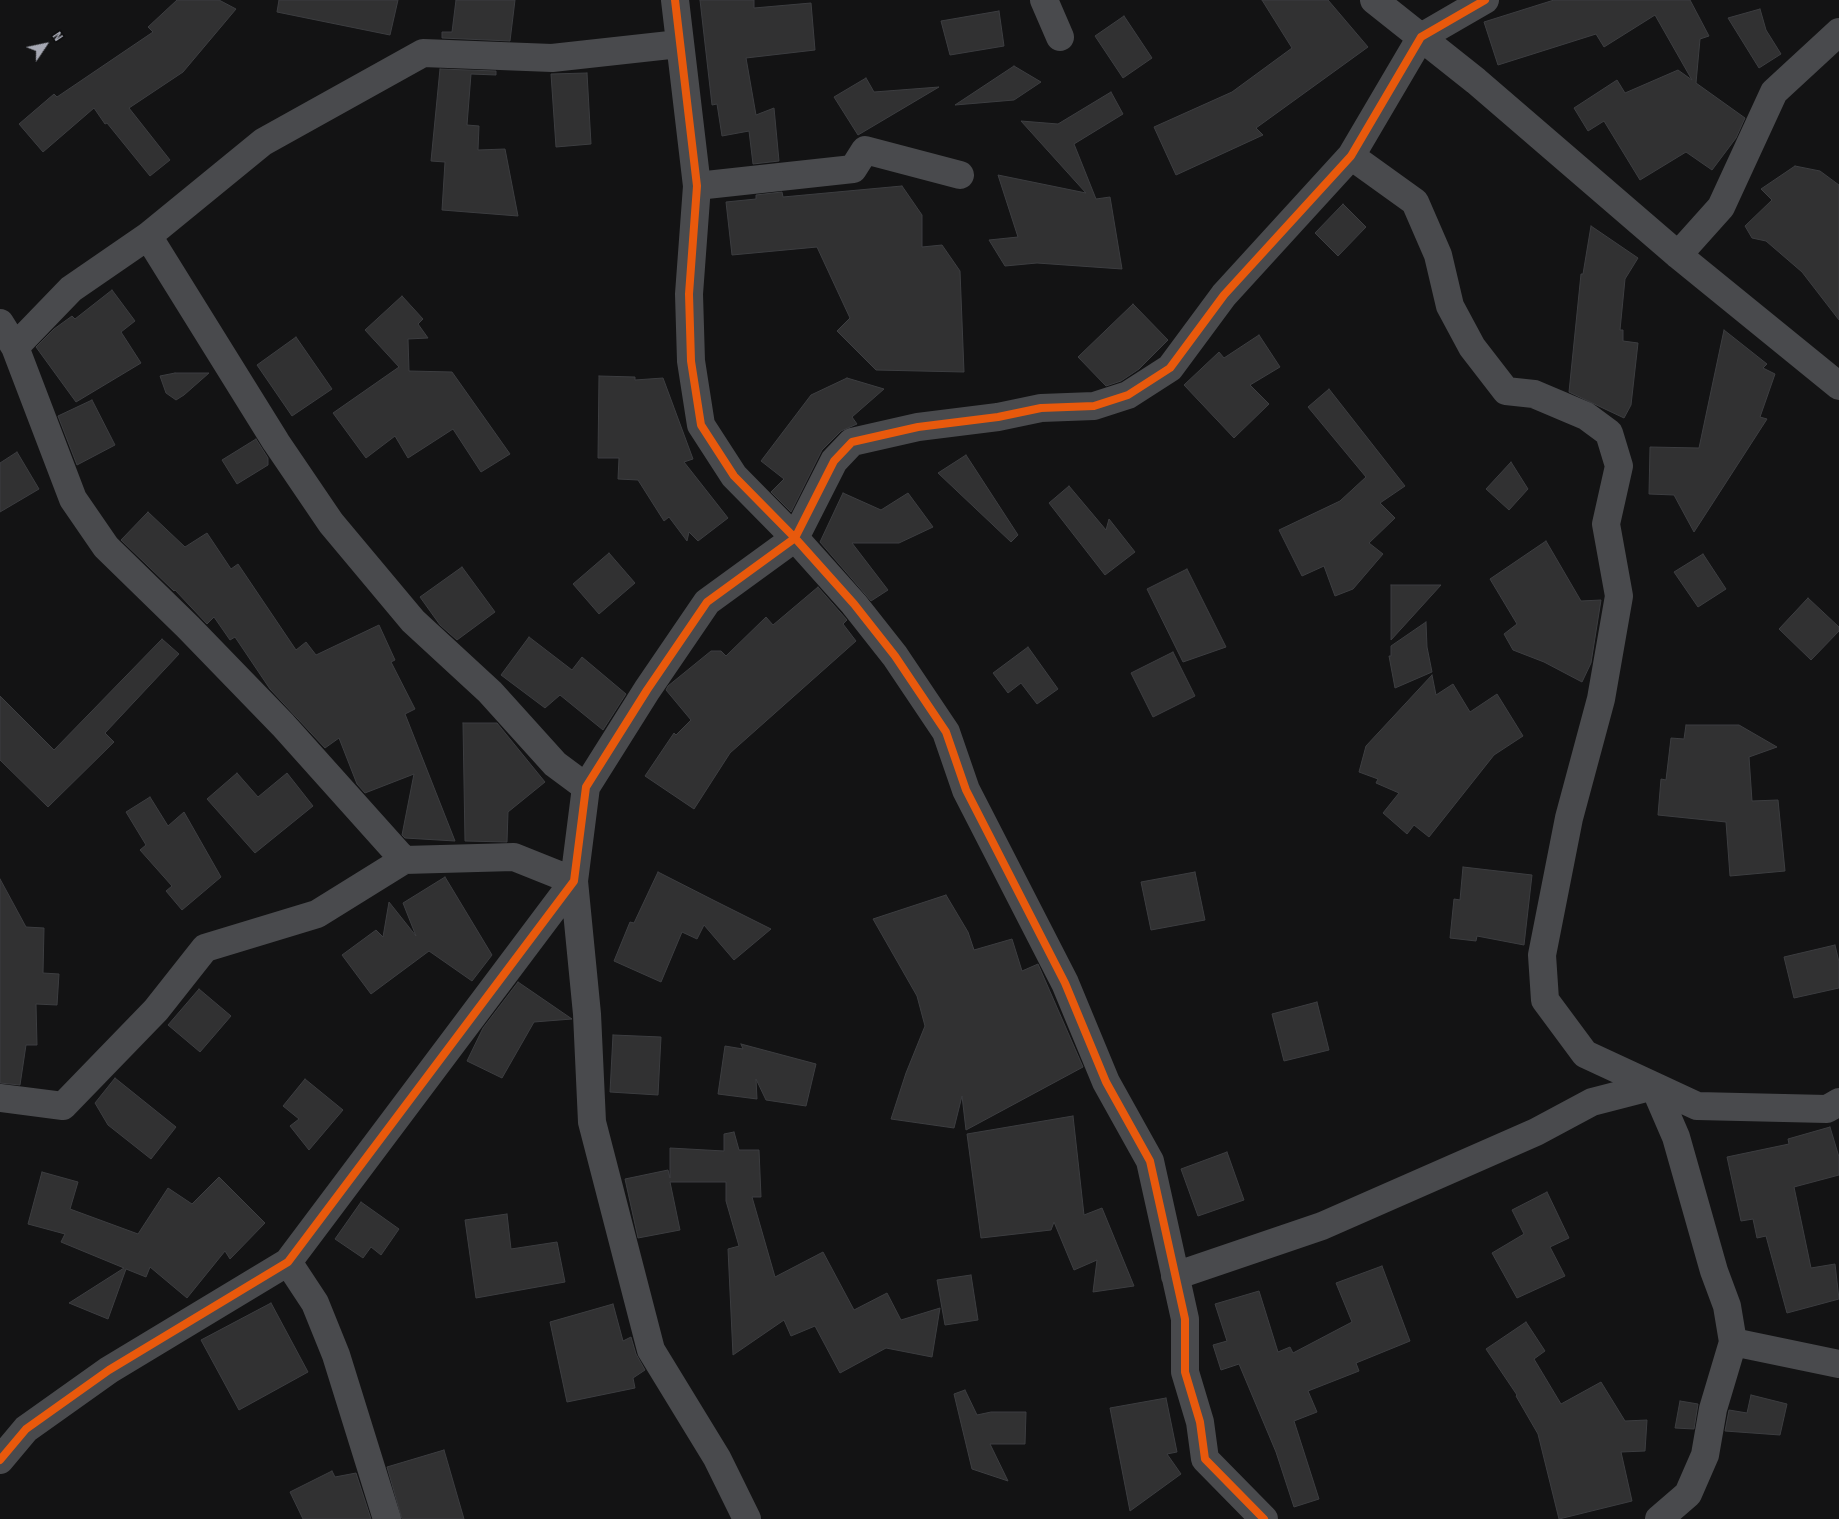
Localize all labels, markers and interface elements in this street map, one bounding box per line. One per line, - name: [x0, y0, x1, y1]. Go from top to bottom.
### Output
- north arrow: [20, 20, 70, 70]
- text: N: [49, 28, 67, 44]

